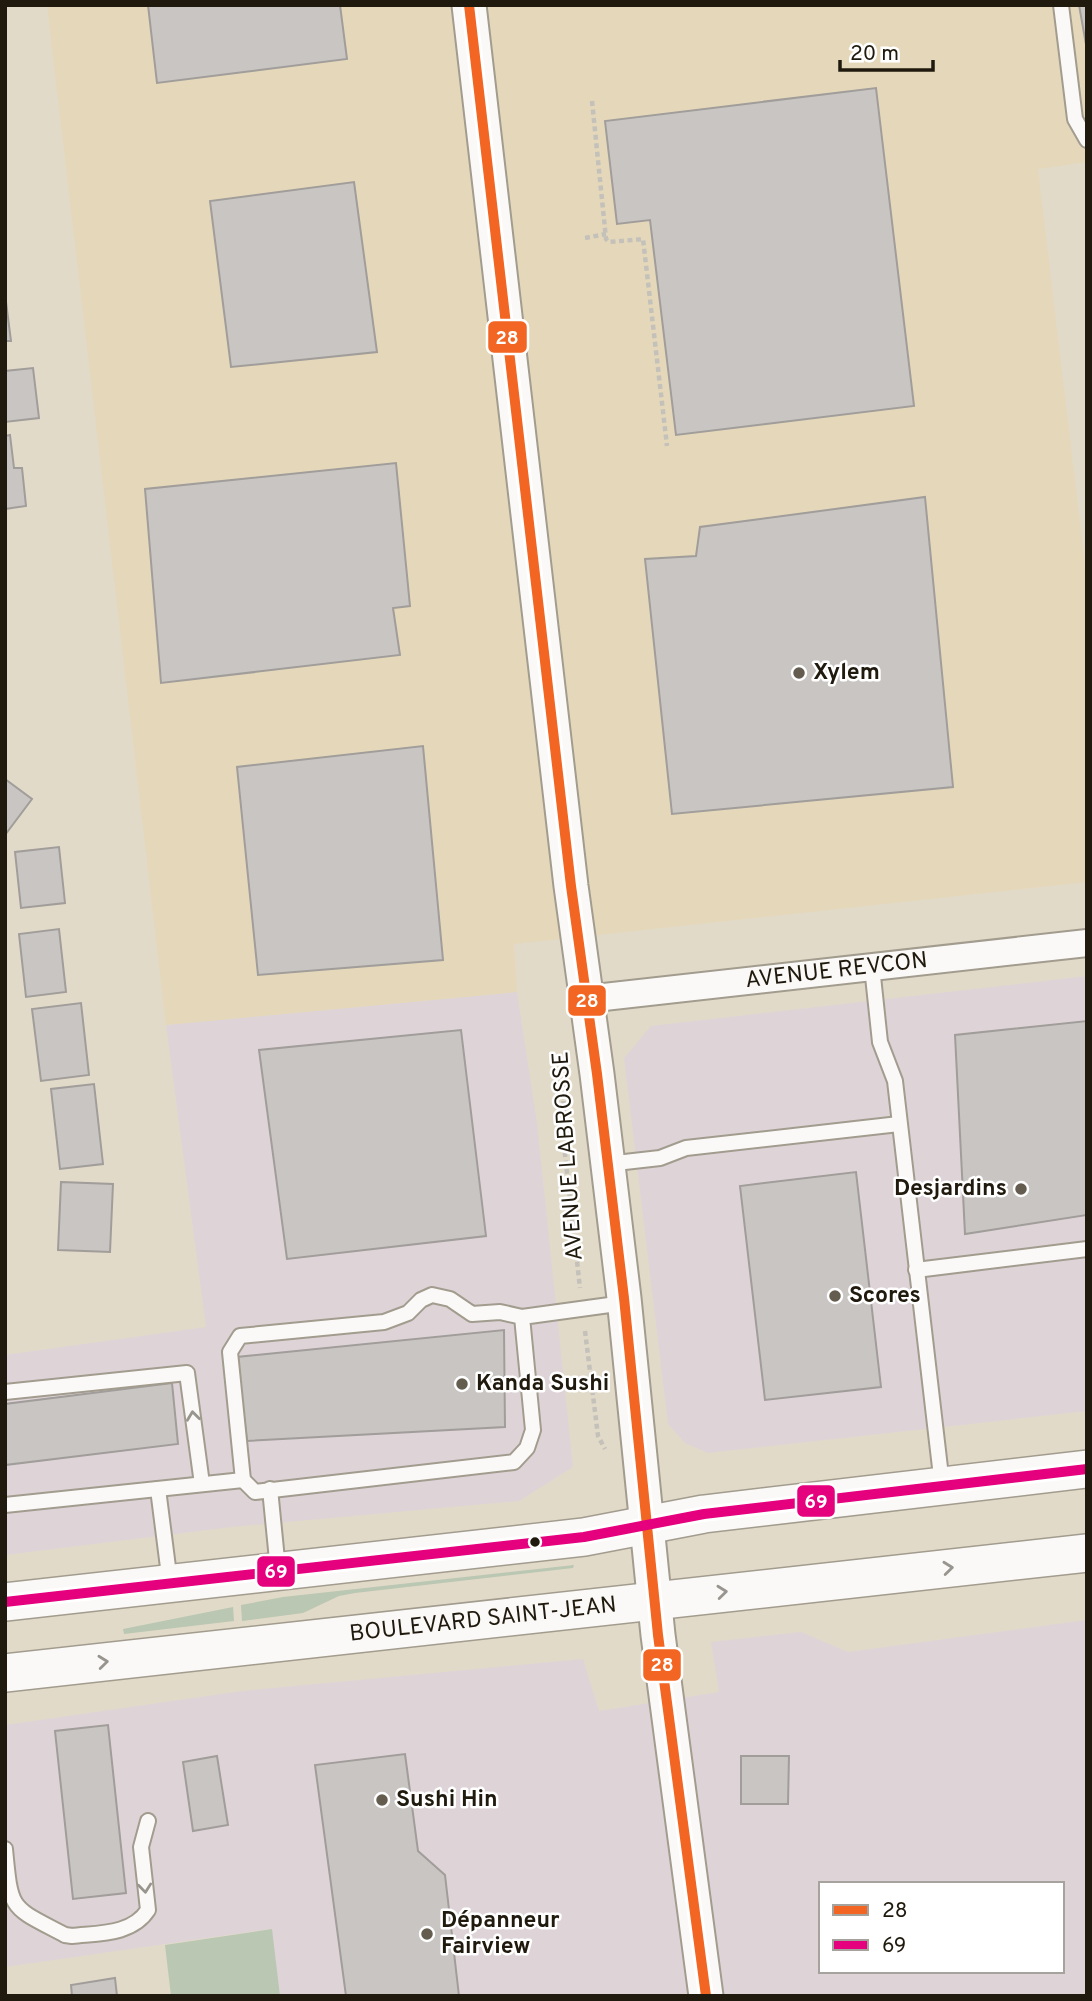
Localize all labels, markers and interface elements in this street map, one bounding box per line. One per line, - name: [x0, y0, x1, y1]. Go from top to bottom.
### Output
- scale bar: [840, 28, 933, 72]
- text: 20 m: [850, 41, 899, 68]
- line badge: 28: [487, 320, 528, 354]
- text: 28: [495, 327, 519, 351]
- place label: Xylem: [813, 659, 880, 688]
- marker: Xylem: [791, 665, 807, 681]
- street label: AVENUE REVCON: [744, 946, 929, 996]
- line badge: 28: [567, 984, 607, 1017]
- text: 28: [575, 990, 599, 1014]
- street label: AVENUE LABROSSE: [547, 1050, 591, 1262]
- place label: Desjardins: [894, 1175, 1007, 1204]
- marker: Desjardins: [1013, 1181, 1029, 1197]
- place label: Scores: [849, 1282, 921, 1311]
- marker: Scores: [827, 1288, 843, 1304]
- place label: Kanda Sushi: [476, 1370, 609, 1399]
- marker: Kanda Sushi: [454, 1376, 470, 1392]
- one-way arrow: [185, 1411, 200, 1422]
- line badge: 69: [796, 1484, 836, 1518]
- text: 69: [804, 1491, 828, 1515]
- unlabelled marker: [528, 1535, 542, 1549]
- line badge: 69: [256, 1555, 296, 1588]
- one-way arrow: [943, 1560, 954, 1575]
- text: 69: [264, 1561, 288, 1585]
- one-way arrow: [716, 1585, 728, 1600]
- street label: BOULEVARD SAINT-JEAN: [348, 1591, 618, 1649]
- line badge: 28: [642, 1648, 682, 1682]
- one-way arrow: [97, 1654, 109, 1669]
- text: 28: [650, 1654, 674, 1678]
- place label: Sushi Hin: [396, 1786, 498, 1815]
- marker: Sushi Hin: [374, 1792, 390, 1808]
- one-way arrow: [138, 1882, 153, 1894]
- legend: [819, 1882, 1064, 1973]
- text: 28: [882, 1898, 908, 1925]
- place label: Dépanneur Fairview: [441, 1907, 560, 1962]
- marker: Dépanneur Fairview: [419, 1926, 435, 1942]
- text: 69: [882, 1933, 906, 1960]

